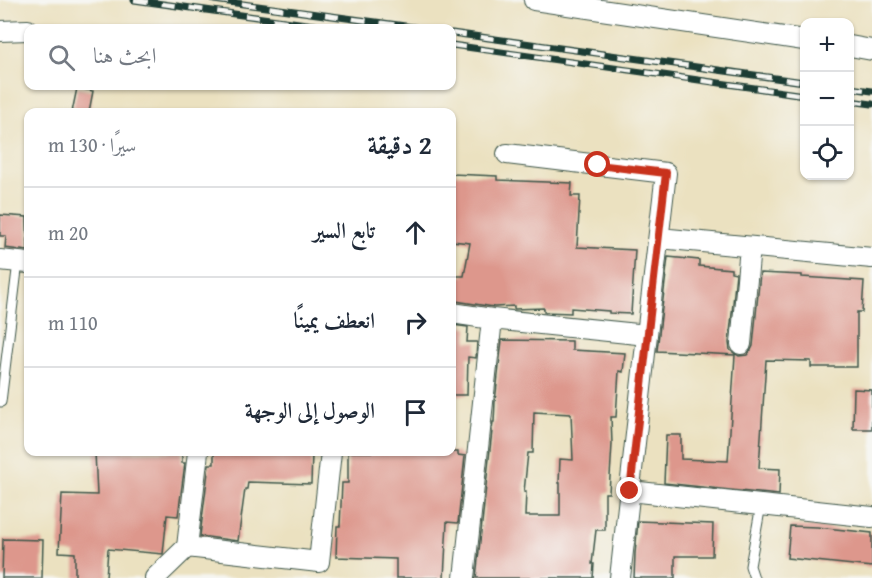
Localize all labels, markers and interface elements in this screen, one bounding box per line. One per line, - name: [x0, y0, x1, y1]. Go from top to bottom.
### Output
- map controls: [800, 18, 854, 180]
- button: +: [800, 18, 854, 72]
- search box: [24, 24, 456, 90]
- text: ابحث هنا: [93, 39, 157, 71]
- icon: search: [45, 41, 78, 74]
- button: −: [800, 72, 854, 126]
- text: 2 دقيقة: [367, 125, 432, 164]
- button: locate: [800, 126, 854, 180]
- text: سيرًا · 130 m: [48, 130, 136, 159]
- route start: [584, 151, 610, 177]
- text: تابع السير: [313, 214, 375, 246]
- icon: ahead: [399, 216, 432, 249]
- text: 20 m: [48, 218, 88, 247]
- text: انعطف يمينًا: [294, 304, 375, 336]
- icon: right: [399, 306, 432, 339]
- text: 110 m: [48, 308, 98, 337]
- text: الوصول إلى الوجهة: [245, 394, 375, 426]
- icon: arrive: [399, 396, 432, 429]
- route end: [616, 477, 642, 503]

